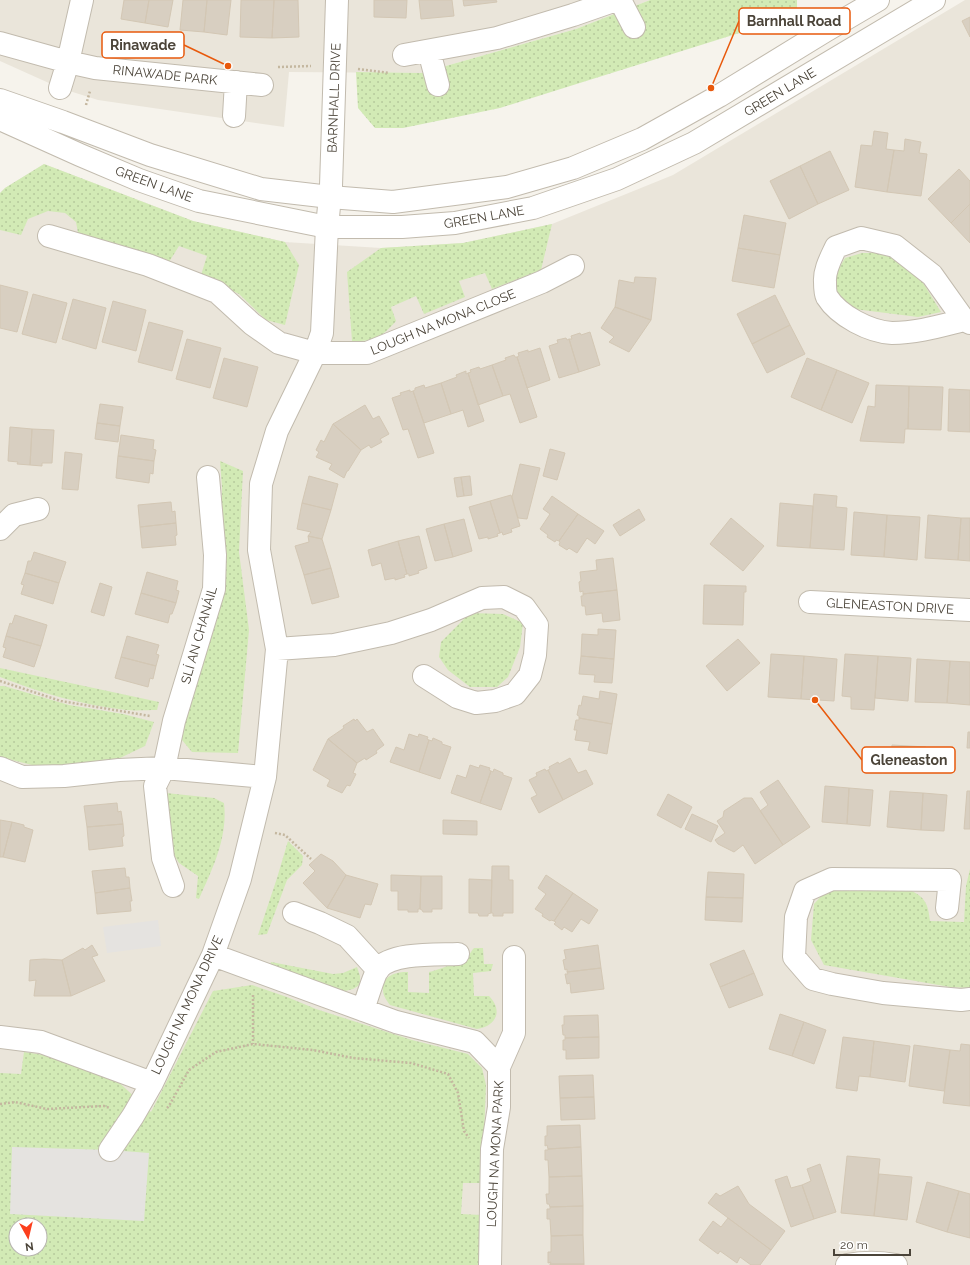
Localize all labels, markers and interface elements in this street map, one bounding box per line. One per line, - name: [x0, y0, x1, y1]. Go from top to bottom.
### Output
- callout: Barnhall Road: [739, 8, 850, 34]
- text: Barnhall Road: [747, 13, 841, 29]
- callout: Rinawade: [102, 32, 184, 58]
- text: Rinawade: [110, 37, 177, 53]
- street label: BARNHALL DRIVE: [325, 43, 343, 153]
- street label: RINAWADE PARK: [112, 62, 219, 88]
- street label: GREEN LANE: [741, 65, 819, 119]
- street label: GREEN LANE: [113, 163, 195, 205]
- street label: GREEN LANE: [443, 203, 525, 231]
- street label: LOUGH NA MONA CLOSE: [368, 286, 518, 358]
- street label: SLÍ AN CHANÁIL: [178, 584, 220, 685]
- street label: GLENEASTON DRIVE: [826, 595, 954, 617]
- callout: Gleneaston: [862, 747, 955, 773]
- text: Gleneaston: [871, 752, 947, 768]
- street label: LOUGH NA MONA DRIVE: [148, 933, 226, 1077]
- street label: LOUGH NA MONA PARK: [484, 1080, 506, 1228]
- north arrow: [8, 1217, 48, 1257]
- scale bar: [834, 1231, 910, 1257]
- text: 20 m: [840, 1238, 868, 1252]
- text: N: [24, 1239, 34, 1253]

